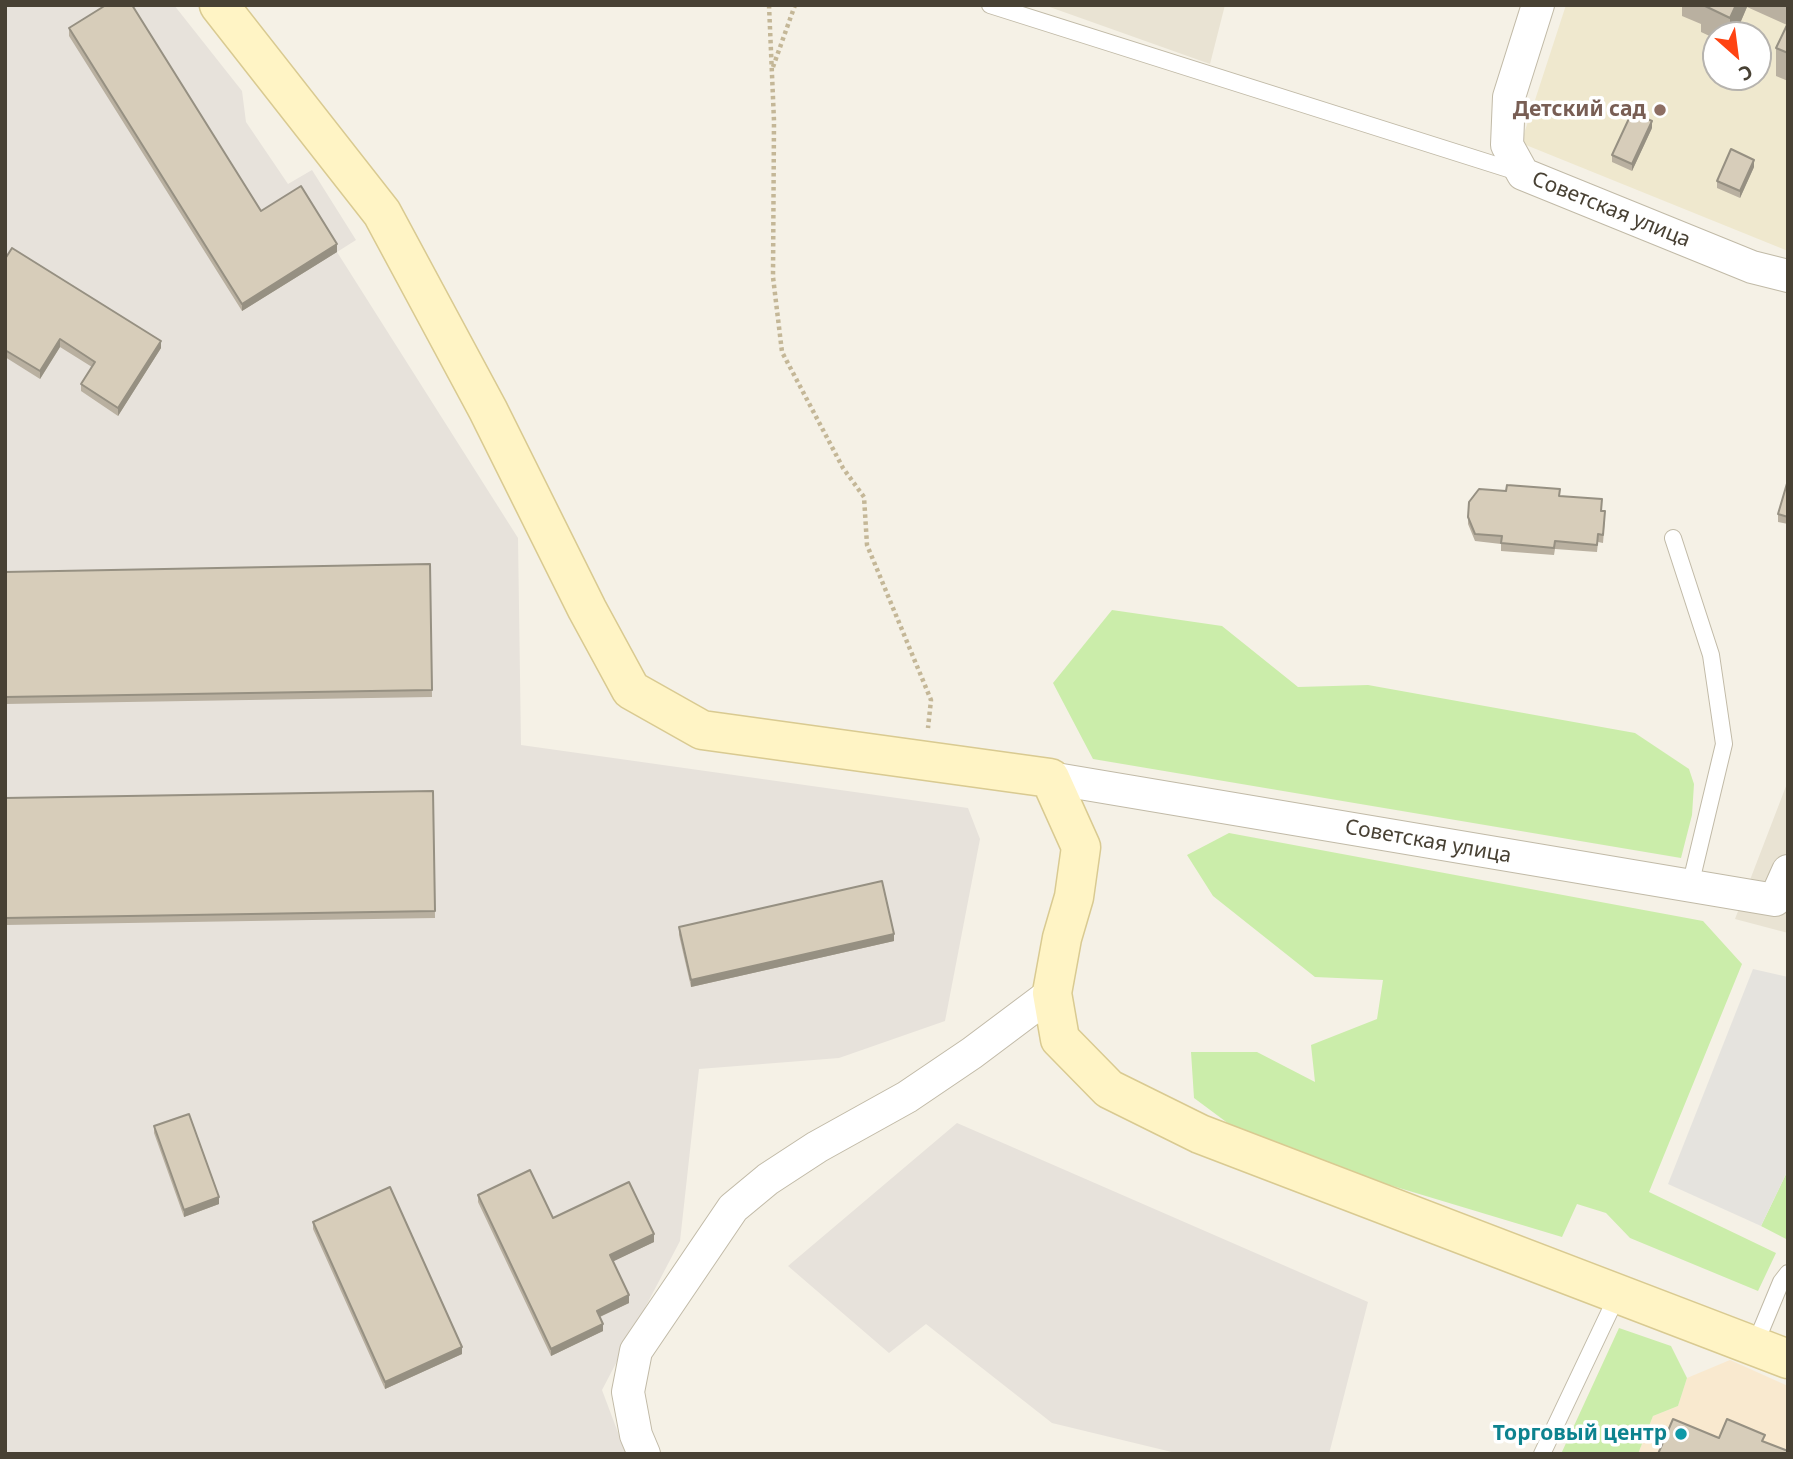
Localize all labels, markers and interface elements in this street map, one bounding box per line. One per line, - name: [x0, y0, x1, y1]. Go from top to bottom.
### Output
- north arrow: [1702, 21, 1772, 91]
- text: С: [1734, 58, 1757, 87]
- place label: Детский сад: [1513, 97, 1646, 123]
- marker: Детский сад: [1652, 102, 1668, 118]
- street label: Советская улица: [1528, 167, 1694, 253]
- street label: Советская улица: [1343, 815, 1513, 869]
- place label: Торговый центр: [1493, 1421, 1667, 1447]
- marker: Торговый центр: [1673, 1426, 1689, 1442]

